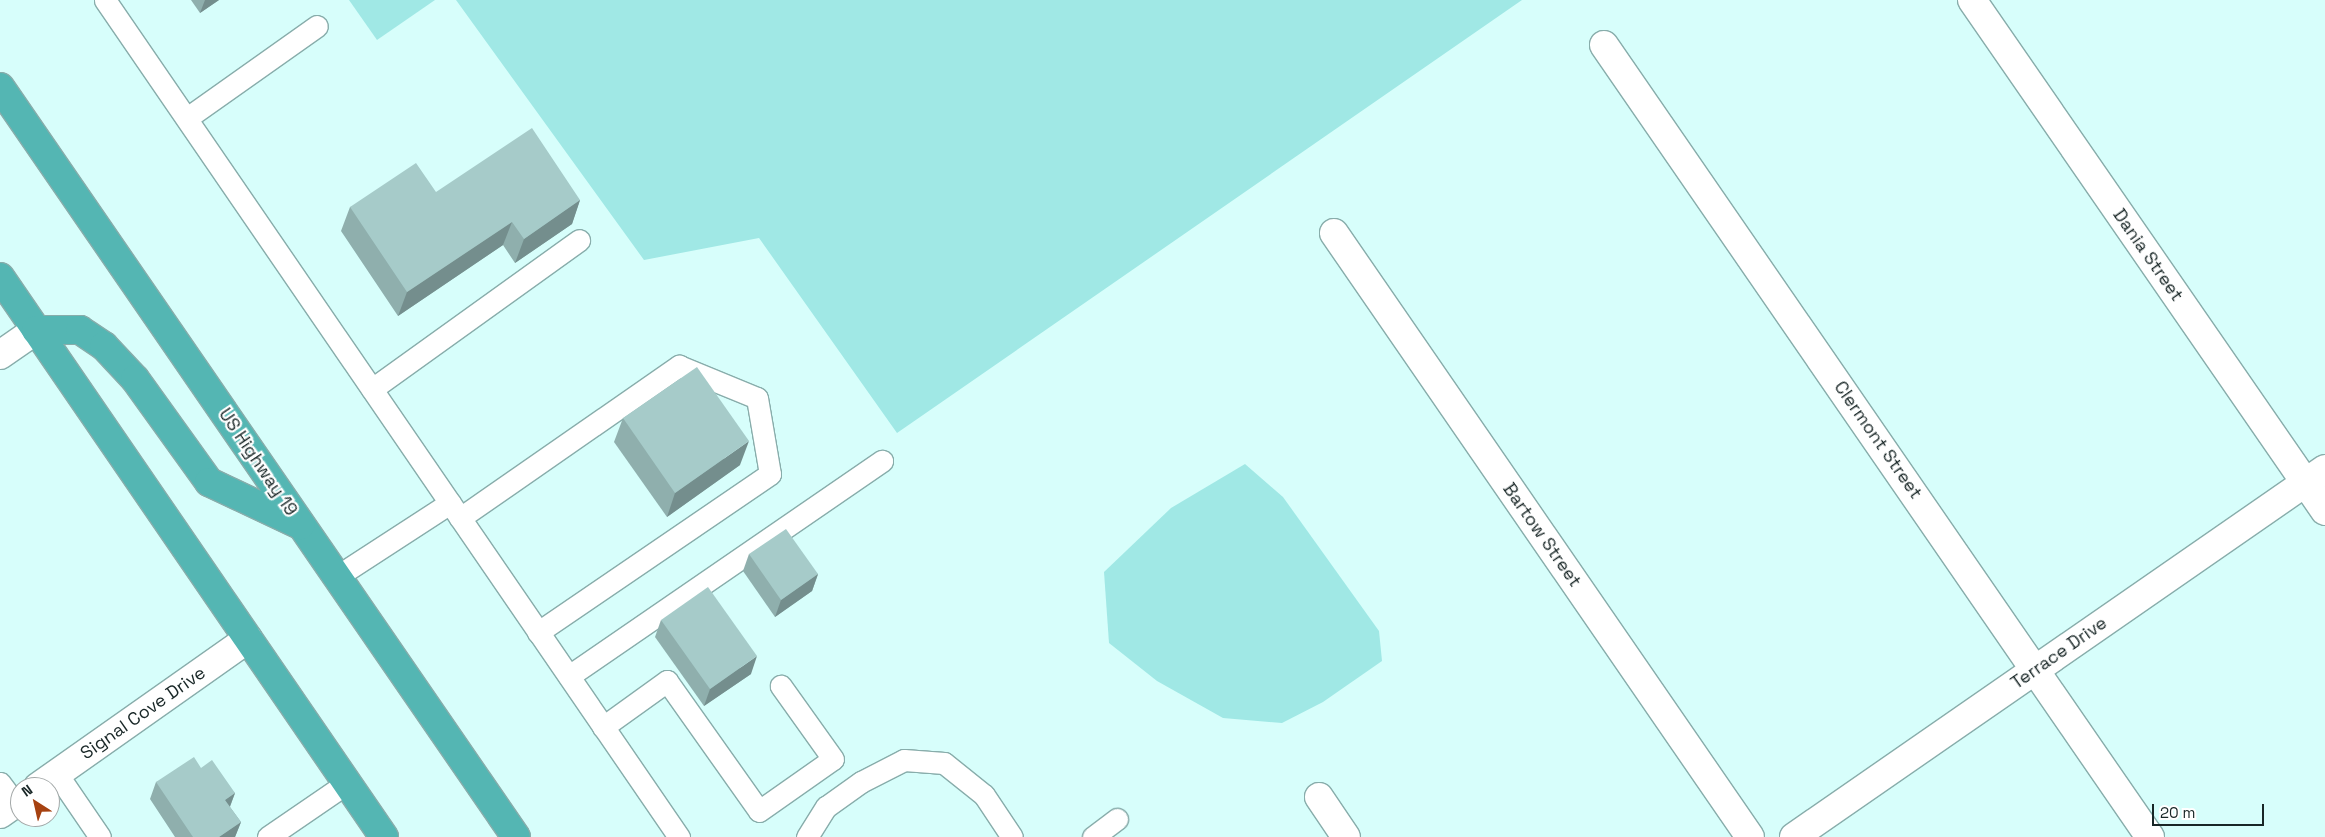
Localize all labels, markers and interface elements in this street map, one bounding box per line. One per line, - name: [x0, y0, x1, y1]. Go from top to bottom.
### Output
- street label: Dania Street: [2108, 205, 2188, 305]
- street label: Clermont Street: [1829, 377, 1927, 503]
- street label: US Highway 19: [214, 404, 302, 520]
- street label: Bartow Street: [1498, 479, 1586, 591]
- street label: Terrace Drive: [2007, 612, 2111, 694]
- street label: Signal Cove Drive: [76, 662, 210, 764]
- north arrow: [10, 777, 60, 827]
- text: N: [18, 780, 36, 801]
- scale bar: [2155, 794, 2268, 826]
- text: 20 m: [2160, 803, 2195, 822]

